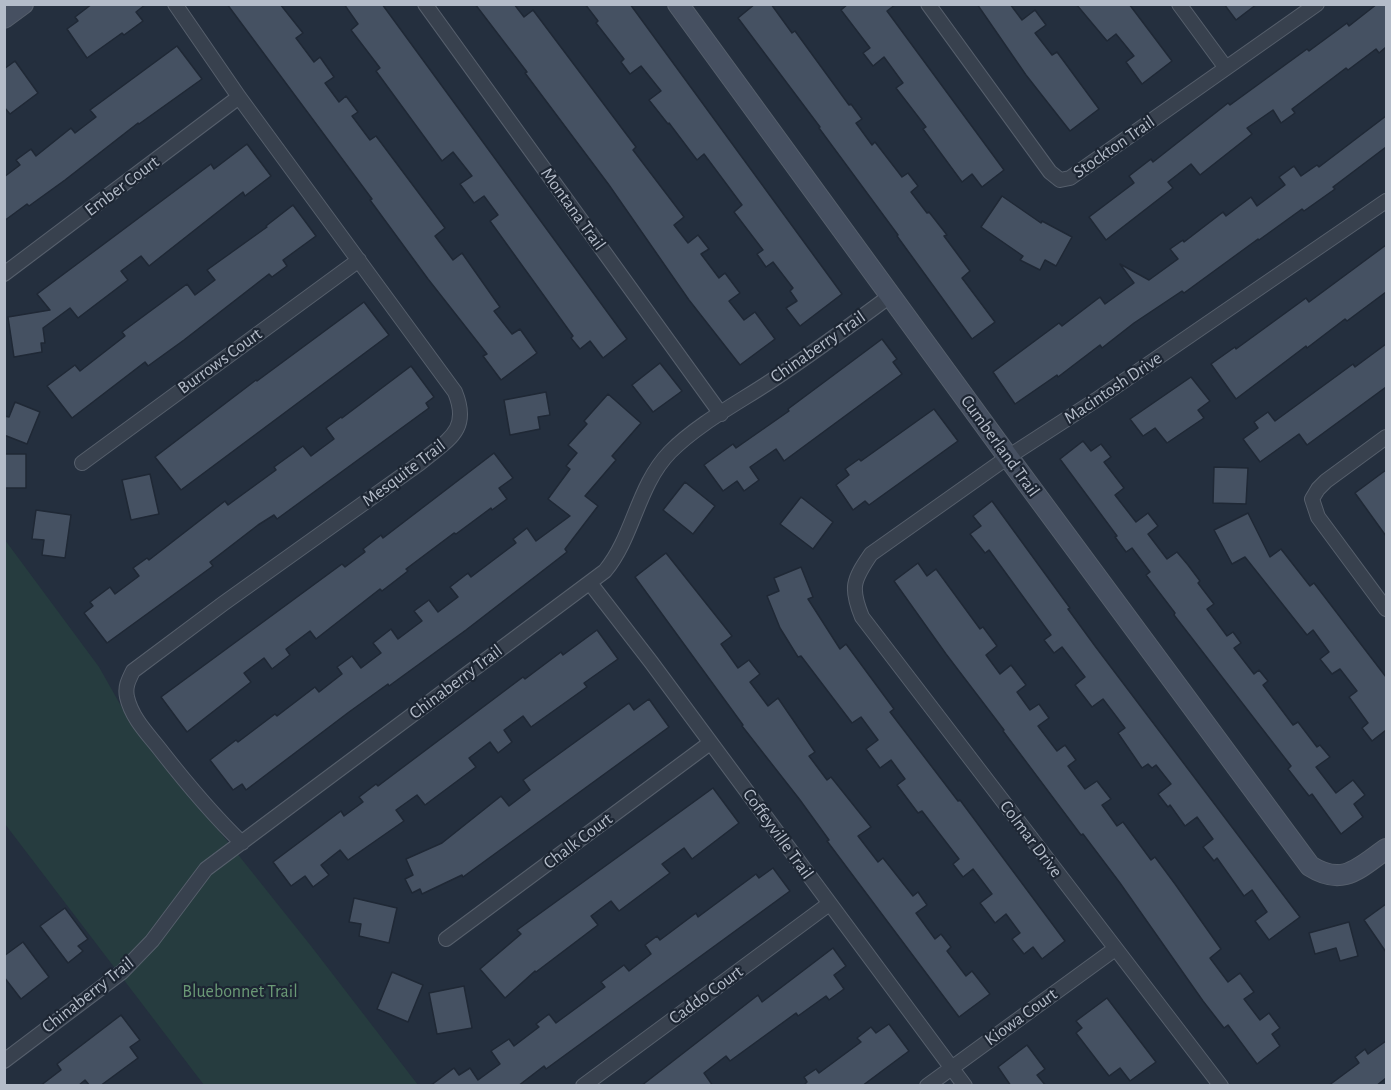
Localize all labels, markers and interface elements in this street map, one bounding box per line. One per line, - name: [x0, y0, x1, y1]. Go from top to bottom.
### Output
- street label: Stockton Trail: [1069, 111, 1159, 183]
- street label: Ember Court: [81, 151, 163, 221]
- street label: Montana Trail: [536, 164, 610, 254]
- street label: Chinaberry Trail: [766, 306, 870, 388]
- street label: Burrows Court: [174, 323, 266, 399]
- street label: Macintosh Drive: [1060, 347, 1166, 429]
- street label: Cumberland Trail: [956, 391, 1044, 501]
- street label: Mesquite Trail: [358, 435, 450, 511]
- street label: Chinaberry Trail: [405, 640, 507, 724]
- street label: Coffeyville Trail: [738, 785, 818, 883]
- street label: Colmar Drive: [995, 796, 1067, 882]
- street label: Chalk Court: [539, 808, 617, 874]
- street label: Chinaberry Trail: [38, 952, 138, 1038]
- street label: Caddo Court: [665, 961, 747, 1029]
- park label: Bluebonnet Trail: [182, 981, 298, 1003]
- street label: Kiowa Court: [981, 983, 1061, 1051]

